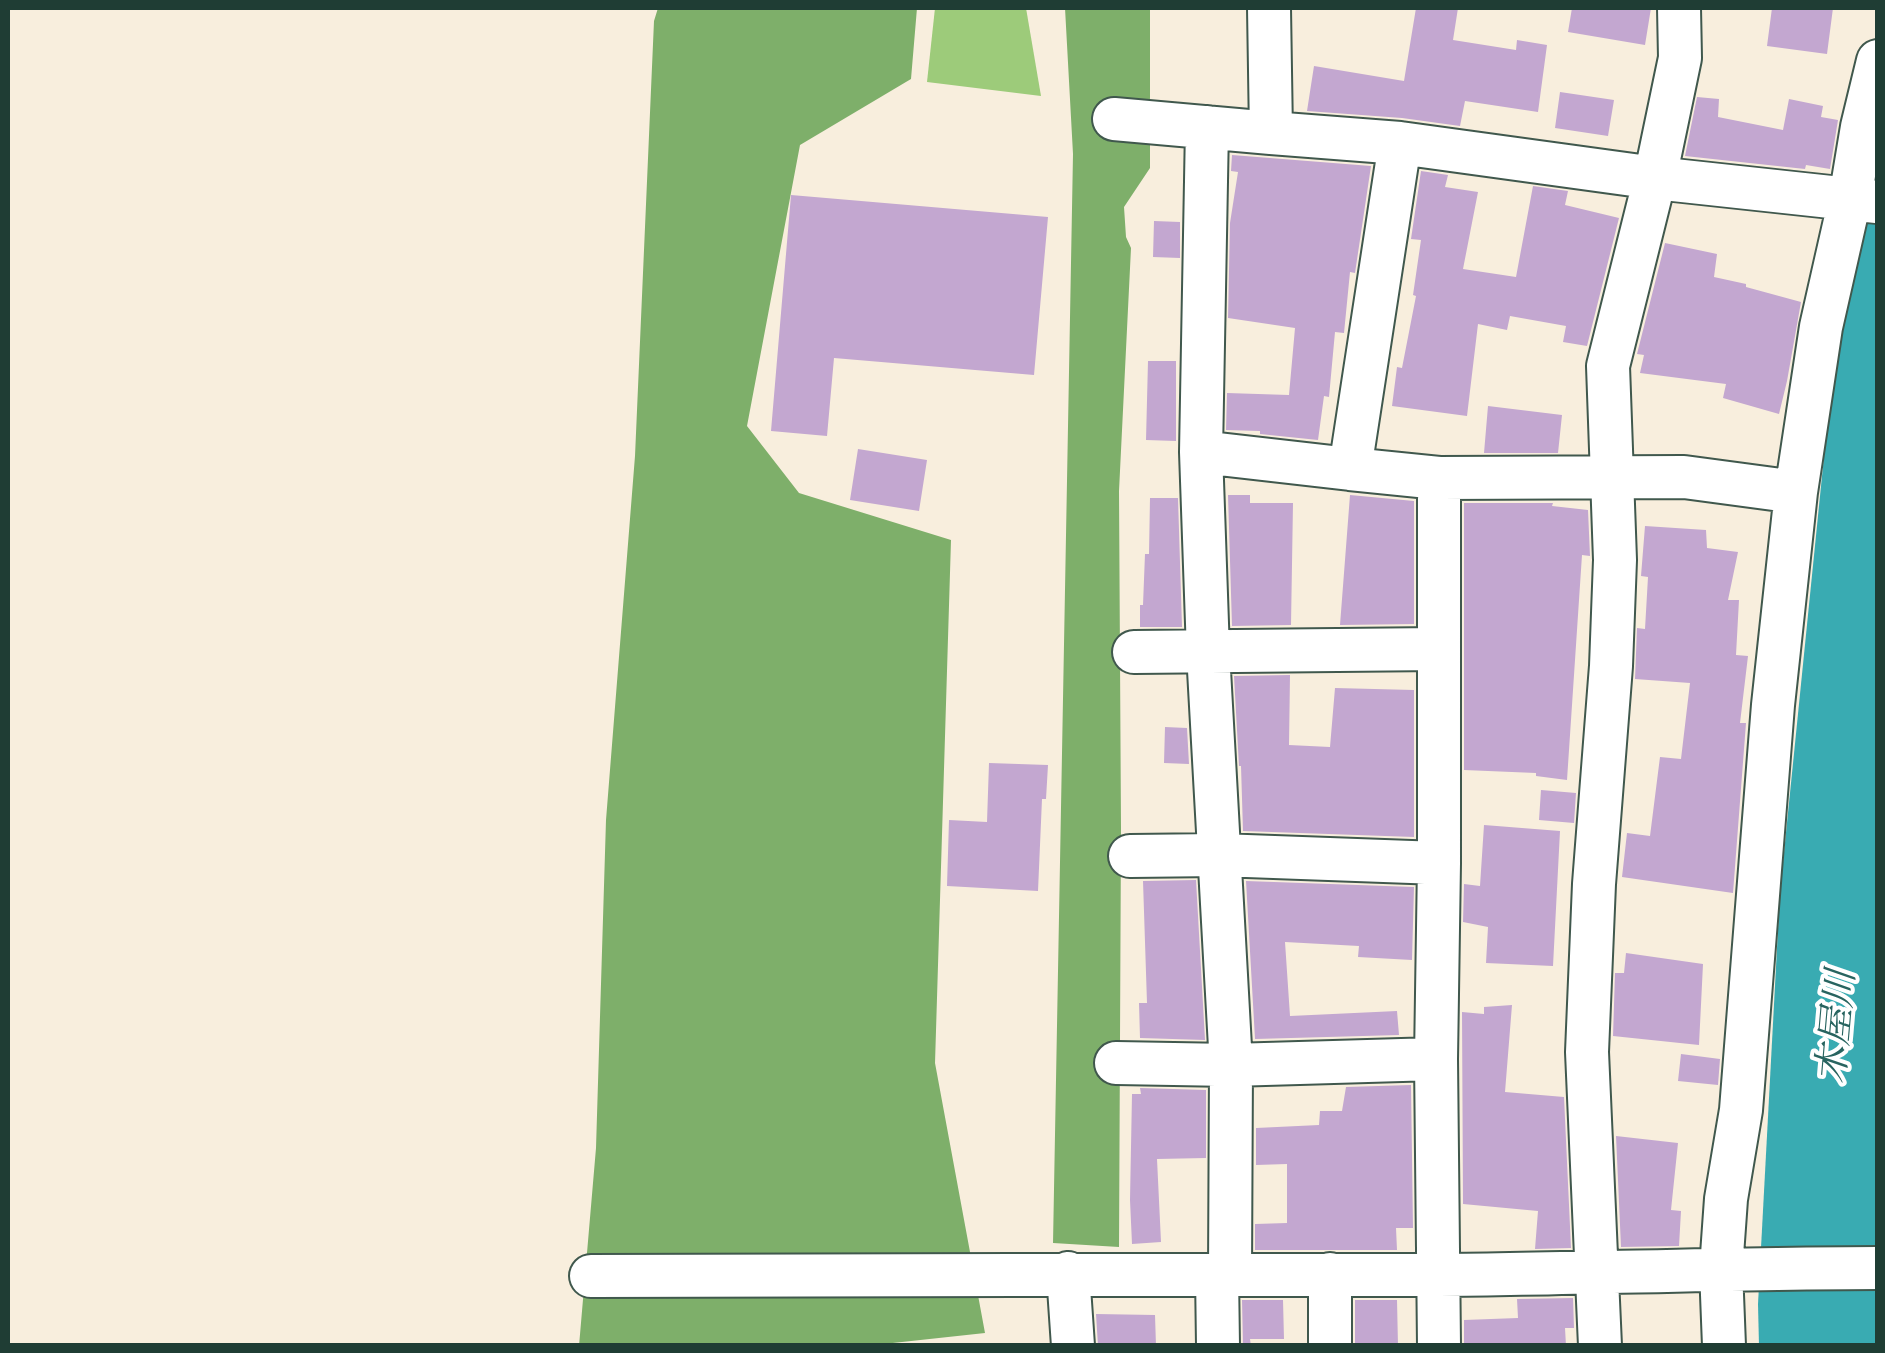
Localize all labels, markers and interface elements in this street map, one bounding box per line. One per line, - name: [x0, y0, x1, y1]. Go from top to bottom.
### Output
- water label: 木屋川: [1811, 968, 1867, 1086]

